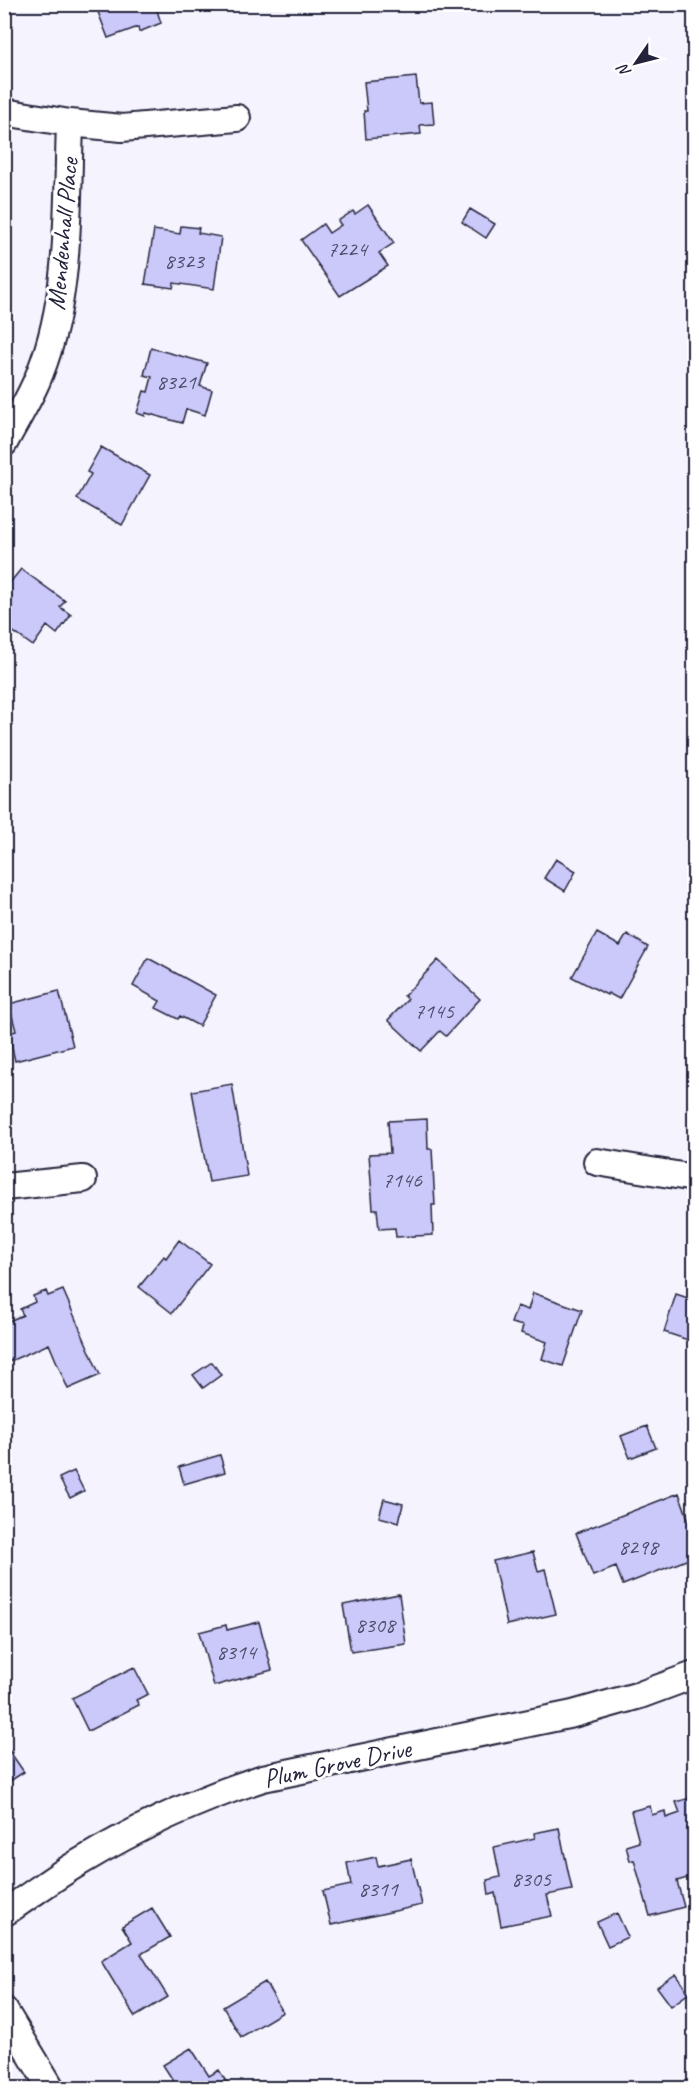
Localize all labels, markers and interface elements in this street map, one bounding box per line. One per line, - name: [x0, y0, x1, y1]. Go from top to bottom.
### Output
- north arrow: [606, 33, 666, 93]
- text: N: [612, 59, 636, 81]
- street label: Mendenhall Place: [39, 155, 86, 312]
- house number: 7224: [327, 235, 369, 263]
- house number: 8323: [164, 247, 206, 275]
- house number: 8321: [156, 368, 197, 396]
- house number: 7145: [414, 997, 455, 1025]
- house number: 7146: [382, 1166, 423, 1194]
- house number: 8298: [618, 1533, 660, 1561]
- house number: 8308: [355, 1611, 397, 1639]
- house number: 8314: [216, 1638, 258, 1666]
- street label: Plum Grove Drive: [260, 1731, 415, 1795]
- house number: 8305: [511, 1865, 552, 1893]
- house number: 8311: [358, 1875, 399, 1903]

